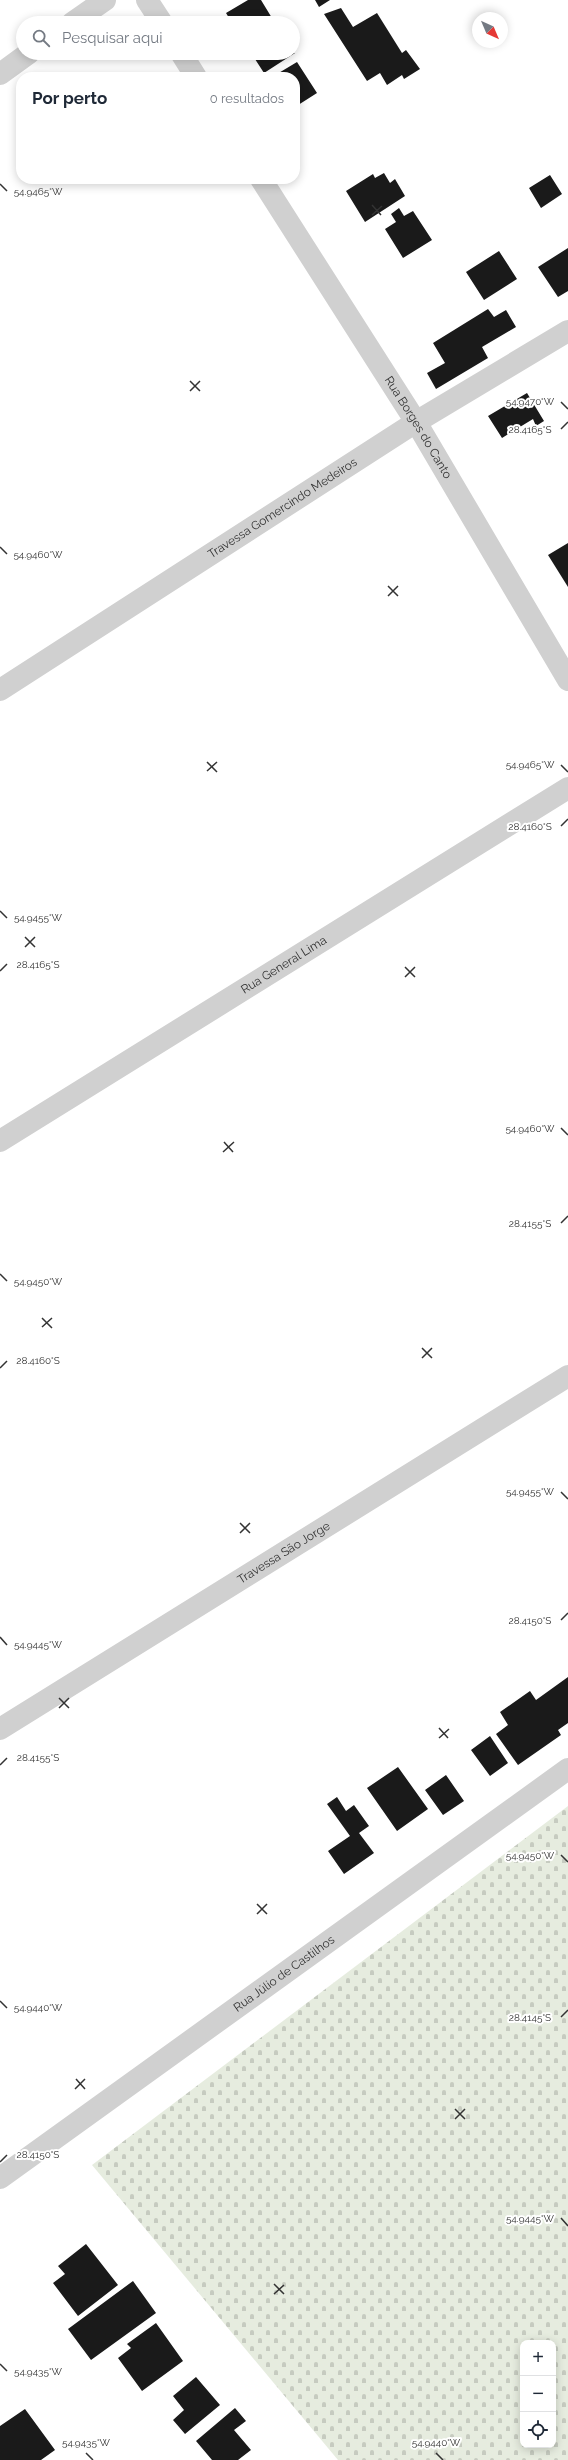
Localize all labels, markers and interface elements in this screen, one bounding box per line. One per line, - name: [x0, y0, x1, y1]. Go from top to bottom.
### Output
- north arrow: [472, 12, 508, 48]
- search box: [16, 16, 300, 60]
- icon: search: [30, 27, 52, 49]
- text: Pesquisar aqui: [62, 29, 162, 47]
- text: Por perto: [32, 88, 107, 108]
- text: 0 resultados: [210, 91, 284, 106]
- text: 54.9465°W: [14, 186, 63, 197]
- street label: Rua Borges do Canto: [382, 374, 455, 481]
- text: 54.9470°W: [506, 396, 555, 407]
- text: 28.4165°S: [509, 424, 551, 435]
- street label: Travessa Gomercindo Medeiros: [205, 455, 360, 561]
- text: 54.9460°W: [13, 549, 63, 560]
- text: 54.9465°W: [506, 759, 555, 770]
- text: 28.4160°S: [508, 821, 552, 832]
- text: 54.9455°W: [14, 912, 63, 923]
- street label: Rua General Lima: [238, 933, 329, 997]
- text: 28.4165°S: [17, 959, 59, 970]
- text: 54.9460°W: [505, 1123, 555, 1134]
- text: 28.4155°S: [509, 1218, 551, 1229]
- text: 54.9450°W: [14, 1276, 63, 1287]
- text: 28.4160°S: [16, 1355, 60, 1366]
- text: 54.9455°W: [506, 1486, 555, 1497]
- street label: Travessa São Jorge: [235, 1519, 333, 1587]
- text: 28.4150°S: [509, 1615, 551, 1626]
- text: 54.9445°W: [14, 1639, 63, 1650]
- text: 28.4155°S: [17, 1752, 59, 1763]
- text: 54.9450°W: [506, 1850, 555, 1861]
- street label: Rua Júlio de Castilhos: [231, 1932, 337, 2015]
- text: 54.9440°W: [14, 2002, 63, 2013]
- text: 28.4145°S: [509, 2012, 551, 2023]
- text: 28.4150°S: [17, 2149, 59, 2160]
- text: 54.9445°W: [506, 2213, 555, 2224]
- map controls: [520, 2340, 556, 2448]
- button: +: [520, 2340, 556, 2376]
- text: 54.9435°W: [14, 2366, 63, 2377]
- button: −: [520, 2376, 556, 2412]
- button: locate: [520, 2412, 556, 2448]
- text: 54.9435°W: [62, 2437, 111, 2448]
- text: 54.9440°W: [412, 2437, 461, 2448]

